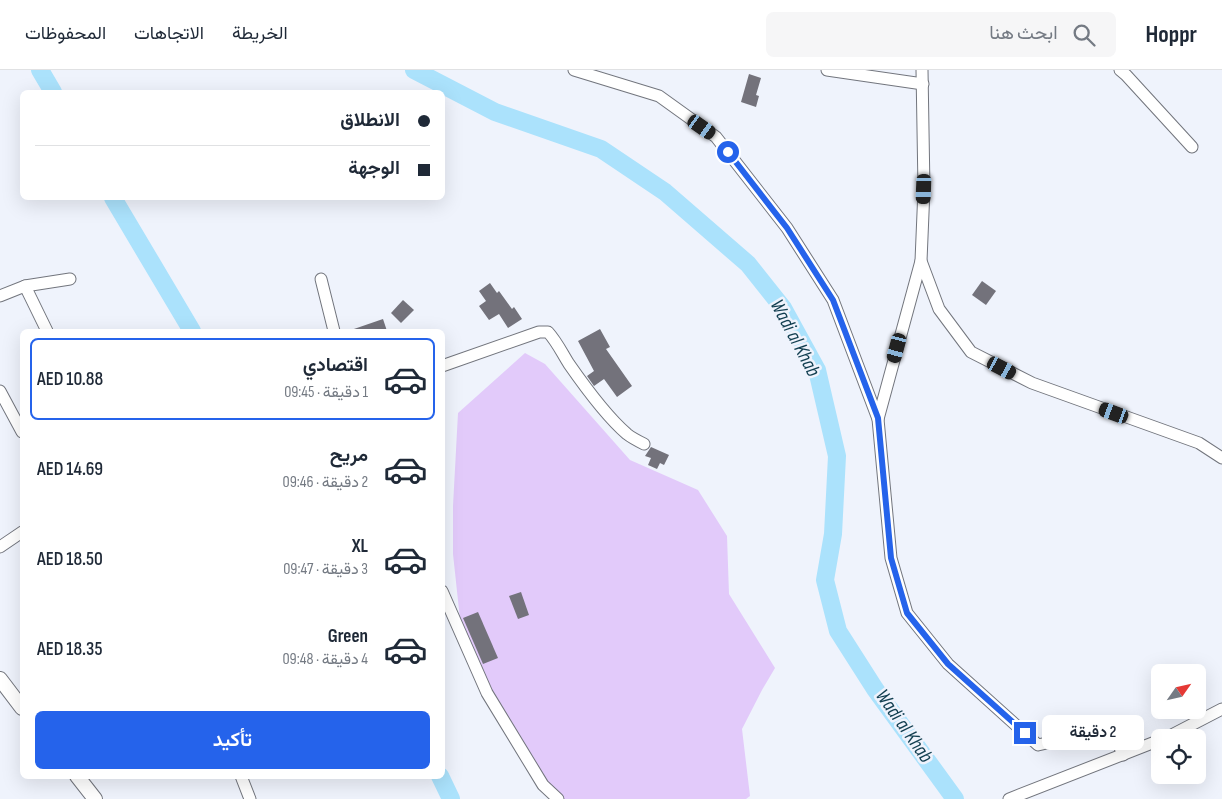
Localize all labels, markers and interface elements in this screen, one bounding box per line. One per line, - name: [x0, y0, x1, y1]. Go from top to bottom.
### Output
- search box: [766, 12, 1116, 57]
- text: Hoppr: [1146, 20, 1197, 49]
- icon: search: [1070, 21, 1098, 49]
- text: ابحث هنا: [989, 22, 1058, 45]
- text: المحفوظات: [25, 23, 106, 44]
- text: الاتجاهات: [134, 23, 204, 44]
- text: الخريطة: [232, 23, 288, 44]
- text: الانطلاق: [340, 109, 400, 132]
- car: [685, 112, 718, 142]
- route start: [717, 141, 739, 163]
- text: الوجهة: [348, 157, 400, 180]
- car: [915, 174, 932, 204]
- water label: Wadi al Khab: [765, 295, 825, 381]
- car: [885, 332, 908, 364]
- text: اقتصادي: [303, 354, 368, 377]
- car: [985, 354, 1018, 382]
- icon: car: [383, 357, 428, 402]
- text: AED 10.88: [37, 368, 103, 391]
- text: 1 دقيقة · 09:45: [284, 383, 368, 402]
- car: [1097, 401, 1130, 425]
- text: مريح: [330, 444, 368, 467]
- icon: car: [383, 447, 428, 492]
- text: AED 14.69: [37, 458, 103, 481]
- text: 2 دقيقة · 09:46: [283, 473, 368, 492]
- text: XL: [352, 535, 368, 558]
- icon: car: [383, 537, 428, 582]
- text: AED 18.50: [37, 548, 103, 571]
- text: 3 دقيقة · 09:47: [283, 560, 368, 579]
- text: Green: [328, 625, 368, 648]
- icon: car: [383, 627, 428, 672]
- text: AED 18.35: [37, 638, 102, 661]
- text: 4 دقيقة · 09:48: [282, 650, 368, 669]
- north arrow: [1151, 664, 1206, 719]
- map controls: [1151, 664, 1206, 784]
- water label: Wadi al Khab: [870, 685, 938, 767]
- button: تأكيد: [35, 711, 430, 769]
- callout: 2 دقيقة: [1042, 716, 1145, 750]
- route end: [1014, 722, 1036, 744]
- text: 2 دقيقة: [1070, 723, 1116, 742]
- button: locate: [1151, 729, 1206, 784]

